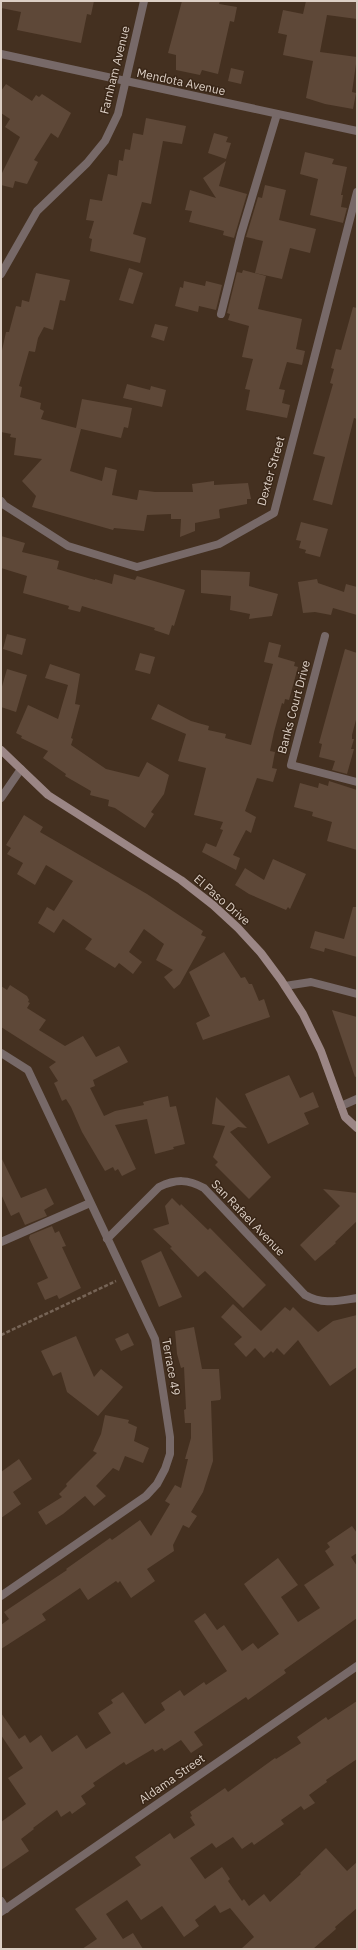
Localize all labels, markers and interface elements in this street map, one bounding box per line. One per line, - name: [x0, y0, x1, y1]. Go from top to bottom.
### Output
- street label: Farnham Avenue: [96, 24, 133, 116]
- street label: Mendota Avenue: [135, 65, 227, 98]
- street label: Dexter Street: [253, 434, 288, 507]
- street label: Banks Court Drive: [274, 658, 313, 755]
- street label: El Paso Drive: [191, 871, 254, 928]
- street label: San Rafael Avenue: [208, 1176, 289, 1259]
- street label: Terrace 49: [159, 1337, 184, 1397]
- street label: Aldama Street: [136, 1750, 208, 1807]

